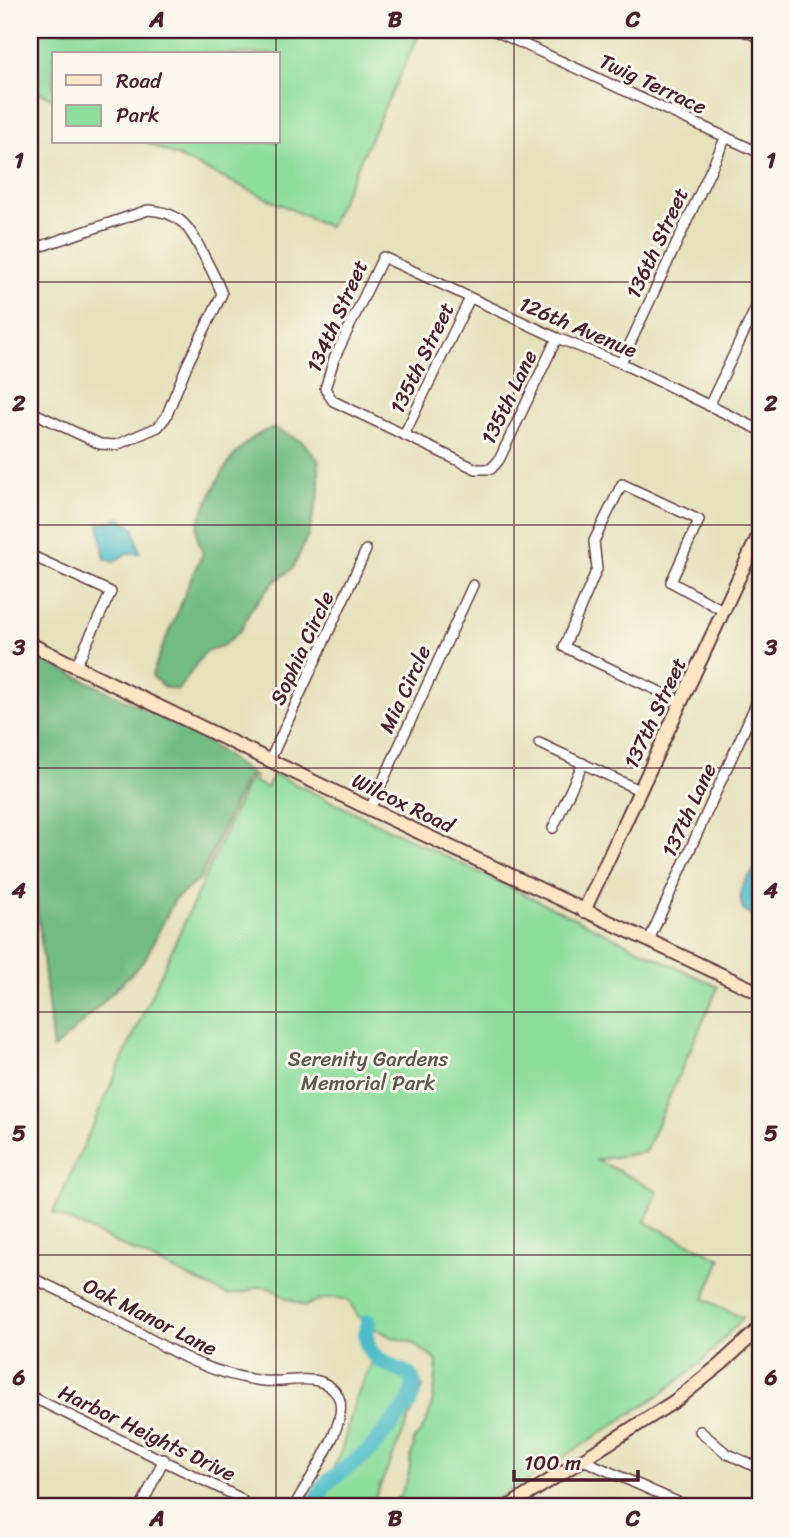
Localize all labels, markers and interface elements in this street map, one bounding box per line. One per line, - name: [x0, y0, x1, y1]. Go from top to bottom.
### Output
- text: A: [148, 0, 165, 40]
- text: B: [388, 0, 403, 40]
- text: C: [625, 0, 641, 40]
- street label: Twig Terrace: [593, 42, 713, 126]
- legend: [52, 52, 280, 144]
- text: Road: [116, 62, 163, 100]
- text: Park: [116, 96, 159, 134]
- text: 1: [14, 140, 24, 181]
- text: 1: [766, 140, 776, 181]
- street label: 136th Street: [615, 181, 699, 305]
- street label: 134th Street: [295, 253, 379, 379]
- street label: 126th Avenue: [513, 285, 643, 369]
- street label: 135th Street: [379, 296, 465, 420]
- street label: 135th Lane: [470, 343, 548, 451]
- text: 2: [11, 383, 26, 424]
- text: 2: [763, 383, 778, 424]
- street label: Sophia Circle: [259, 584, 345, 712]
- text: 3: [12, 627, 26, 668]
- text: 3: [764, 627, 778, 668]
- street label: Mia Circle: [368, 638, 442, 739]
- street label: 137th Street: [613, 651, 697, 775]
- street label: 137th Lane: [651, 756, 728, 864]
- street label: Wilcox Road: [345, 762, 463, 845]
- text: 4: [11, 870, 27, 911]
- text: 4: [763, 870, 779, 911]
- park label: Serenity Gardens Memorial Park: [288, 1040, 449, 1102]
- text: 5: [12, 1113, 26, 1154]
- text: 5: [764, 1113, 778, 1154]
- street label: Oak Manor Lane: [76, 1267, 224, 1367]
- text: 6: [11, 1357, 26, 1398]
- text: 6: [763, 1357, 778, 1398]
- street label: Harbor Heights Drive: [52, 1374, 242, 1493]
- scale bar: [514, 1439, 638, 1483]
- text: 100 m: [524, 1444, 581, 1482]
- text: A: [148, 1498, 165, 1537]
- text: B: [388, 1498, 403, 1537]
- text: C: [625, 1498, 641, 1537]

